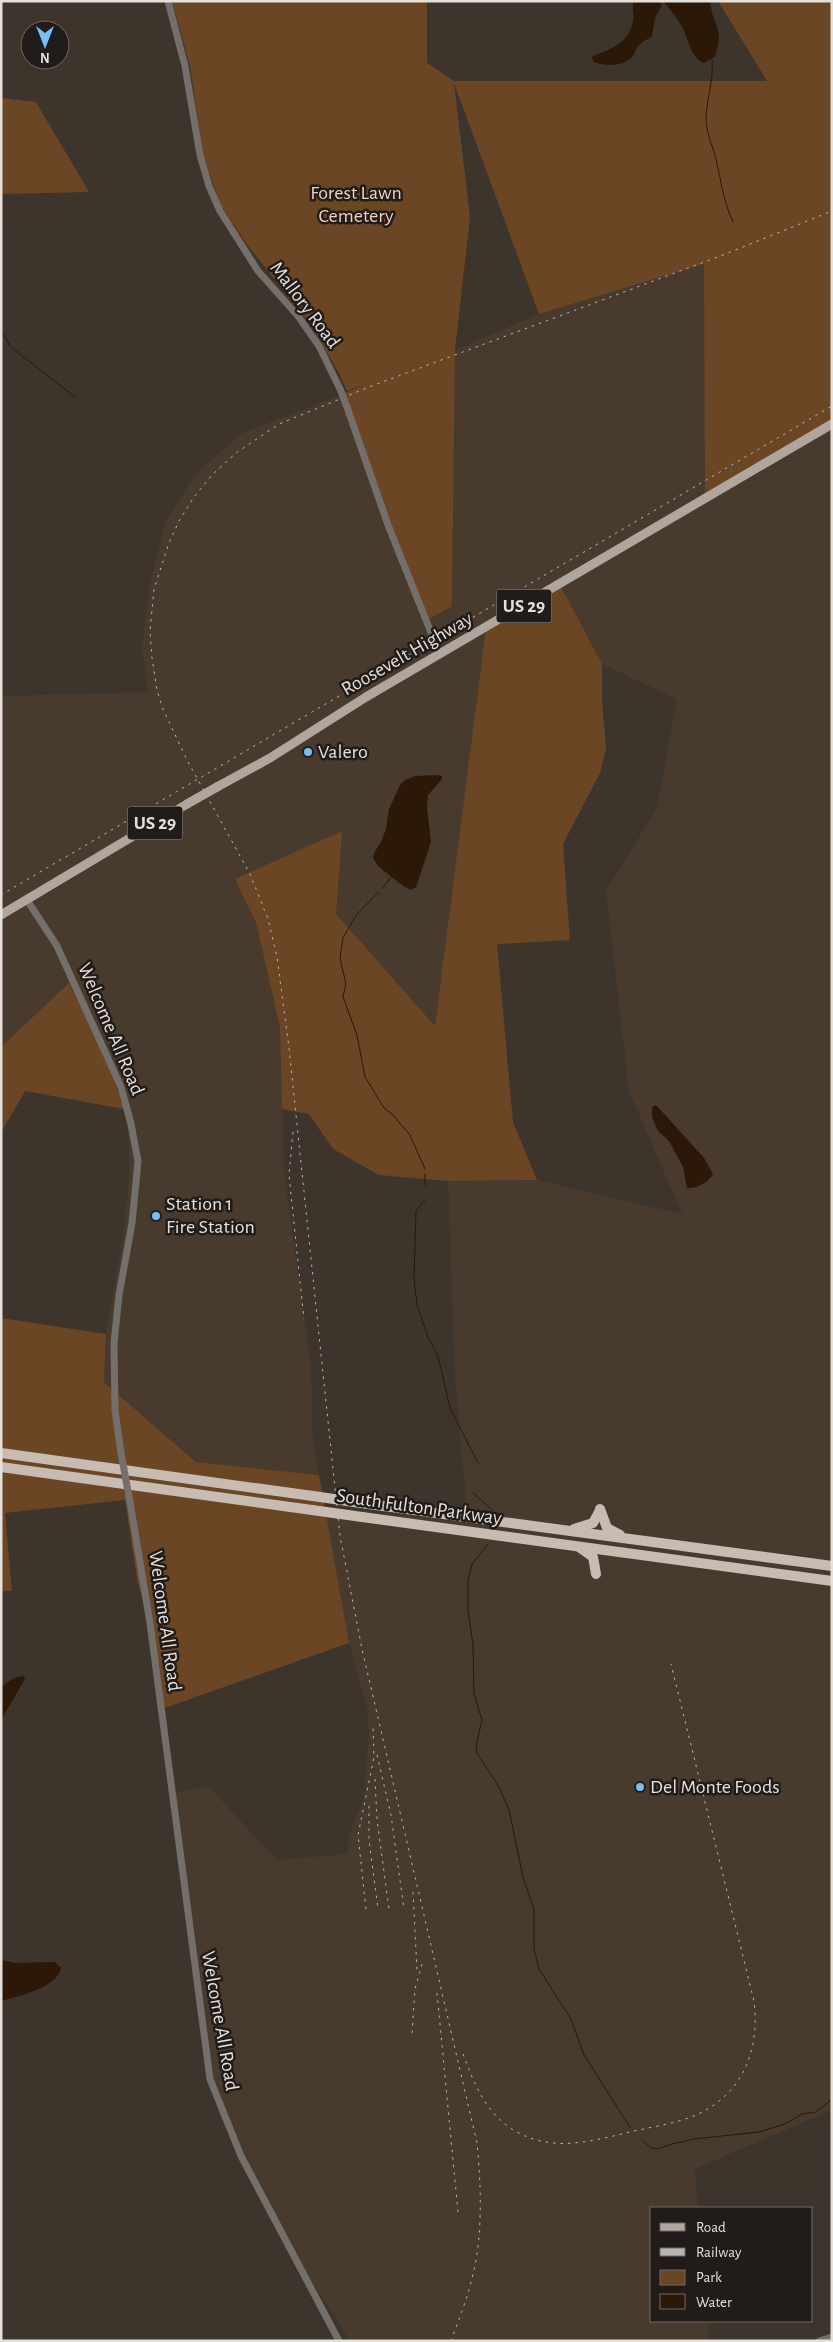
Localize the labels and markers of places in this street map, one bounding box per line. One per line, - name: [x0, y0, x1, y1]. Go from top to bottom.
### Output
- place label: Valero: [318, 742, 368, 762]
- marker: Valero: [302, 746, 314, 758]
- place label: Station 1 Fire Station: [166, 1194, 255, 1237]
- marker: Station 1 Fire Station: [150, 1210, 162, 1222]
- place label: Del Monte Foods: [650, 1777, 780, 1797]
- marker: Del Monte Foods: [634, 1781, 646, 1793]

